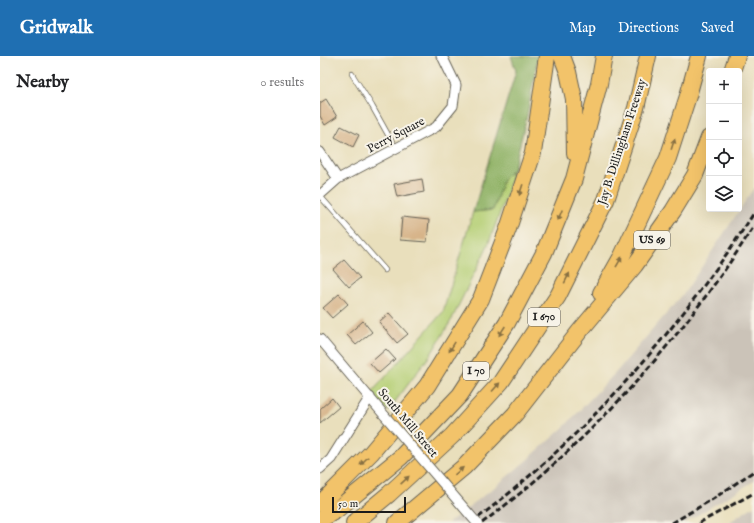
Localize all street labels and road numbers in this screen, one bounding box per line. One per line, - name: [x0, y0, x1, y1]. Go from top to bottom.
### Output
- street label: Jay B. Dillingham Freeway: [594, 77, 651, 209]
- street label: Perry Square: [365, 113, 428, 157]
- road number: US 69: [634, 231, 670, 249]
- road number: I 670: [528, 308, 560, 326]
- road number: I 70: [463, 362, 489, 380]
- street label: South Mill Street: [375, 385, 441, 461]

